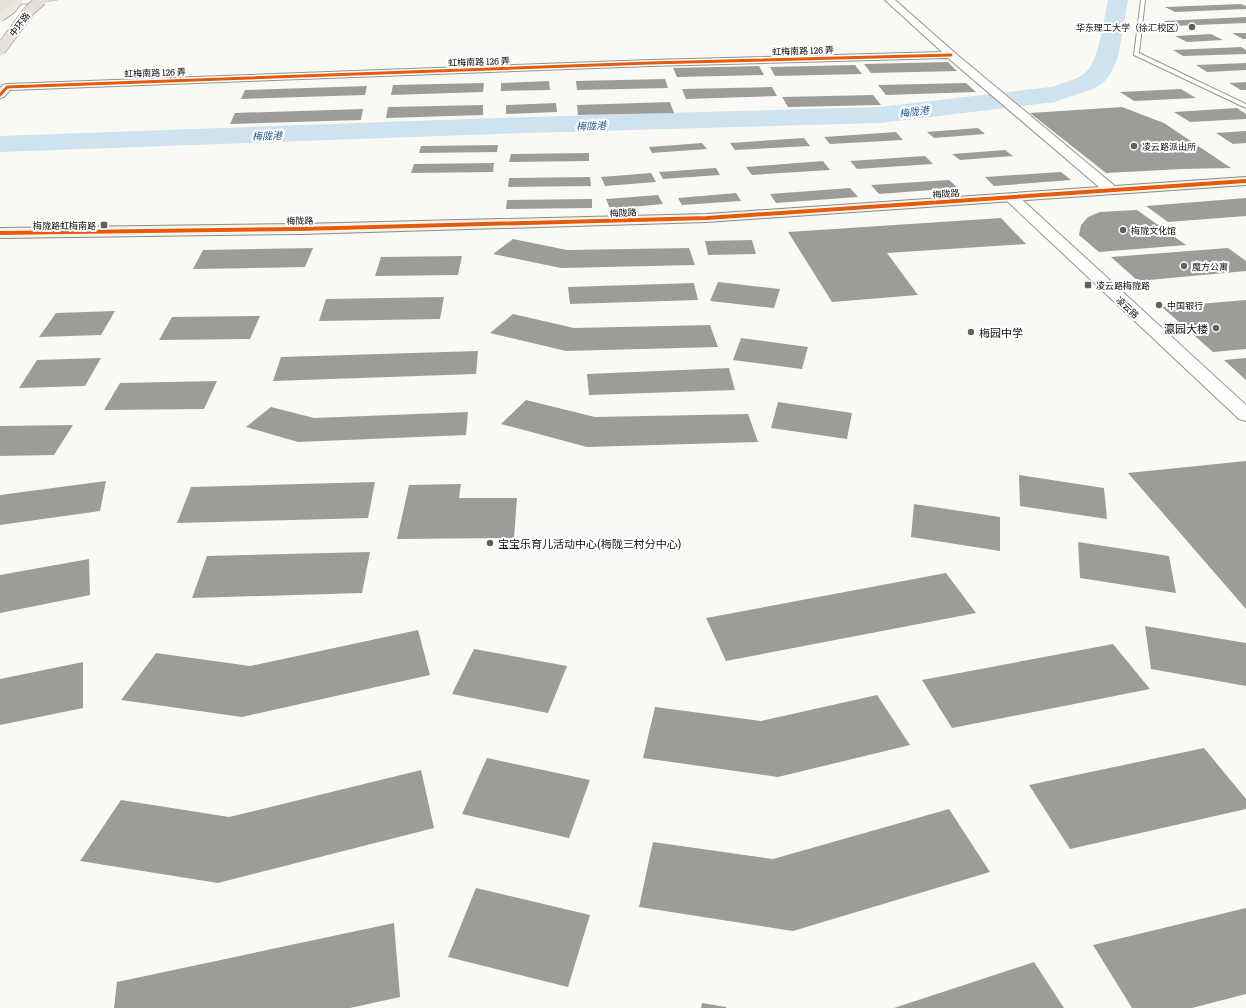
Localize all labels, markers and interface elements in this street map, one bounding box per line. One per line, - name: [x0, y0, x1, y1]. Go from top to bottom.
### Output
- street label: 中环路: [5, 9, 33, 39]
- place label: 华东理工大学（徐汇校区）: [1076, 20, 1184, 34]
- marker: 华东理工大学（徐汇校区）: [1187, 22, 1197, 32]
- street label: 虹梅南路 126 弄: [772, 42, 834, 58]
- street label: 虹梅南路 126 弄: [448, 53, 510, 69]
- street label: 虹梅南路 126 弄: [124, 64, 186, 80]
- water label: 梅陇港: [898, 101, 932, 120]
- water label: 梅陇港: [576, 117, 608, 133]
- water label: 梅陇港: [252, 127, 284, 143]
- place label: 凌云路派出所: [1142, 139, 1196, 153]
- marker: 凌云路派出所: [1129, 141, 1139, 151]
- street label: 梅陇路: [932, 185, 960, 201]
- street label: 梅陇路: [609, 205, 637, 219]
- street label: 梅陇路: [286, 213, 314, 227]
- place label: 梅陇路虹梅南路: [33, 218, 96, 232]
- marker: 梅陇路虹梅南路: [99, 220, 109, 230]
- place label: 梅陇文化馆: [1131, 223, 1176, 237]
- marker: 梅陇文化馆: [1118, 225, 1128, 235]
- place label: 魔方公寓: [1192, 259, 1228, 273]
- marker: 魔方公寓: [1179, 261, 1189, 271]
- place label: 凌云路梅陇路: [1096, 278, 1150, 292]
- marker: 凌云路梅陇路: [1083, 280, 1093, 290]
- street label: 凌云路: [1113, 293, 1143, 321]
- place label: 中国银行: [1167, 298, 1203, 312]
- marker: 中国银行: [1154, 300, 1164, 310]
- place label: 瀛园大楼: [1164, 320, 1208, 336]
- marker: 瀛园大楼: [1211, 323, 1221, 333]
- place label: 梅园中学: [979, 324, 1023, 340]
- marker: 梅园中学: [966, 327, 976, 337]
- place label: 宝宝乐育儿活动中心(梅陇三村分中心): [498, 535, 681, 551]
- marker: 宝宝乐育儿活动中心(梅陇三村分中心): [485, 538, 495, 548]

